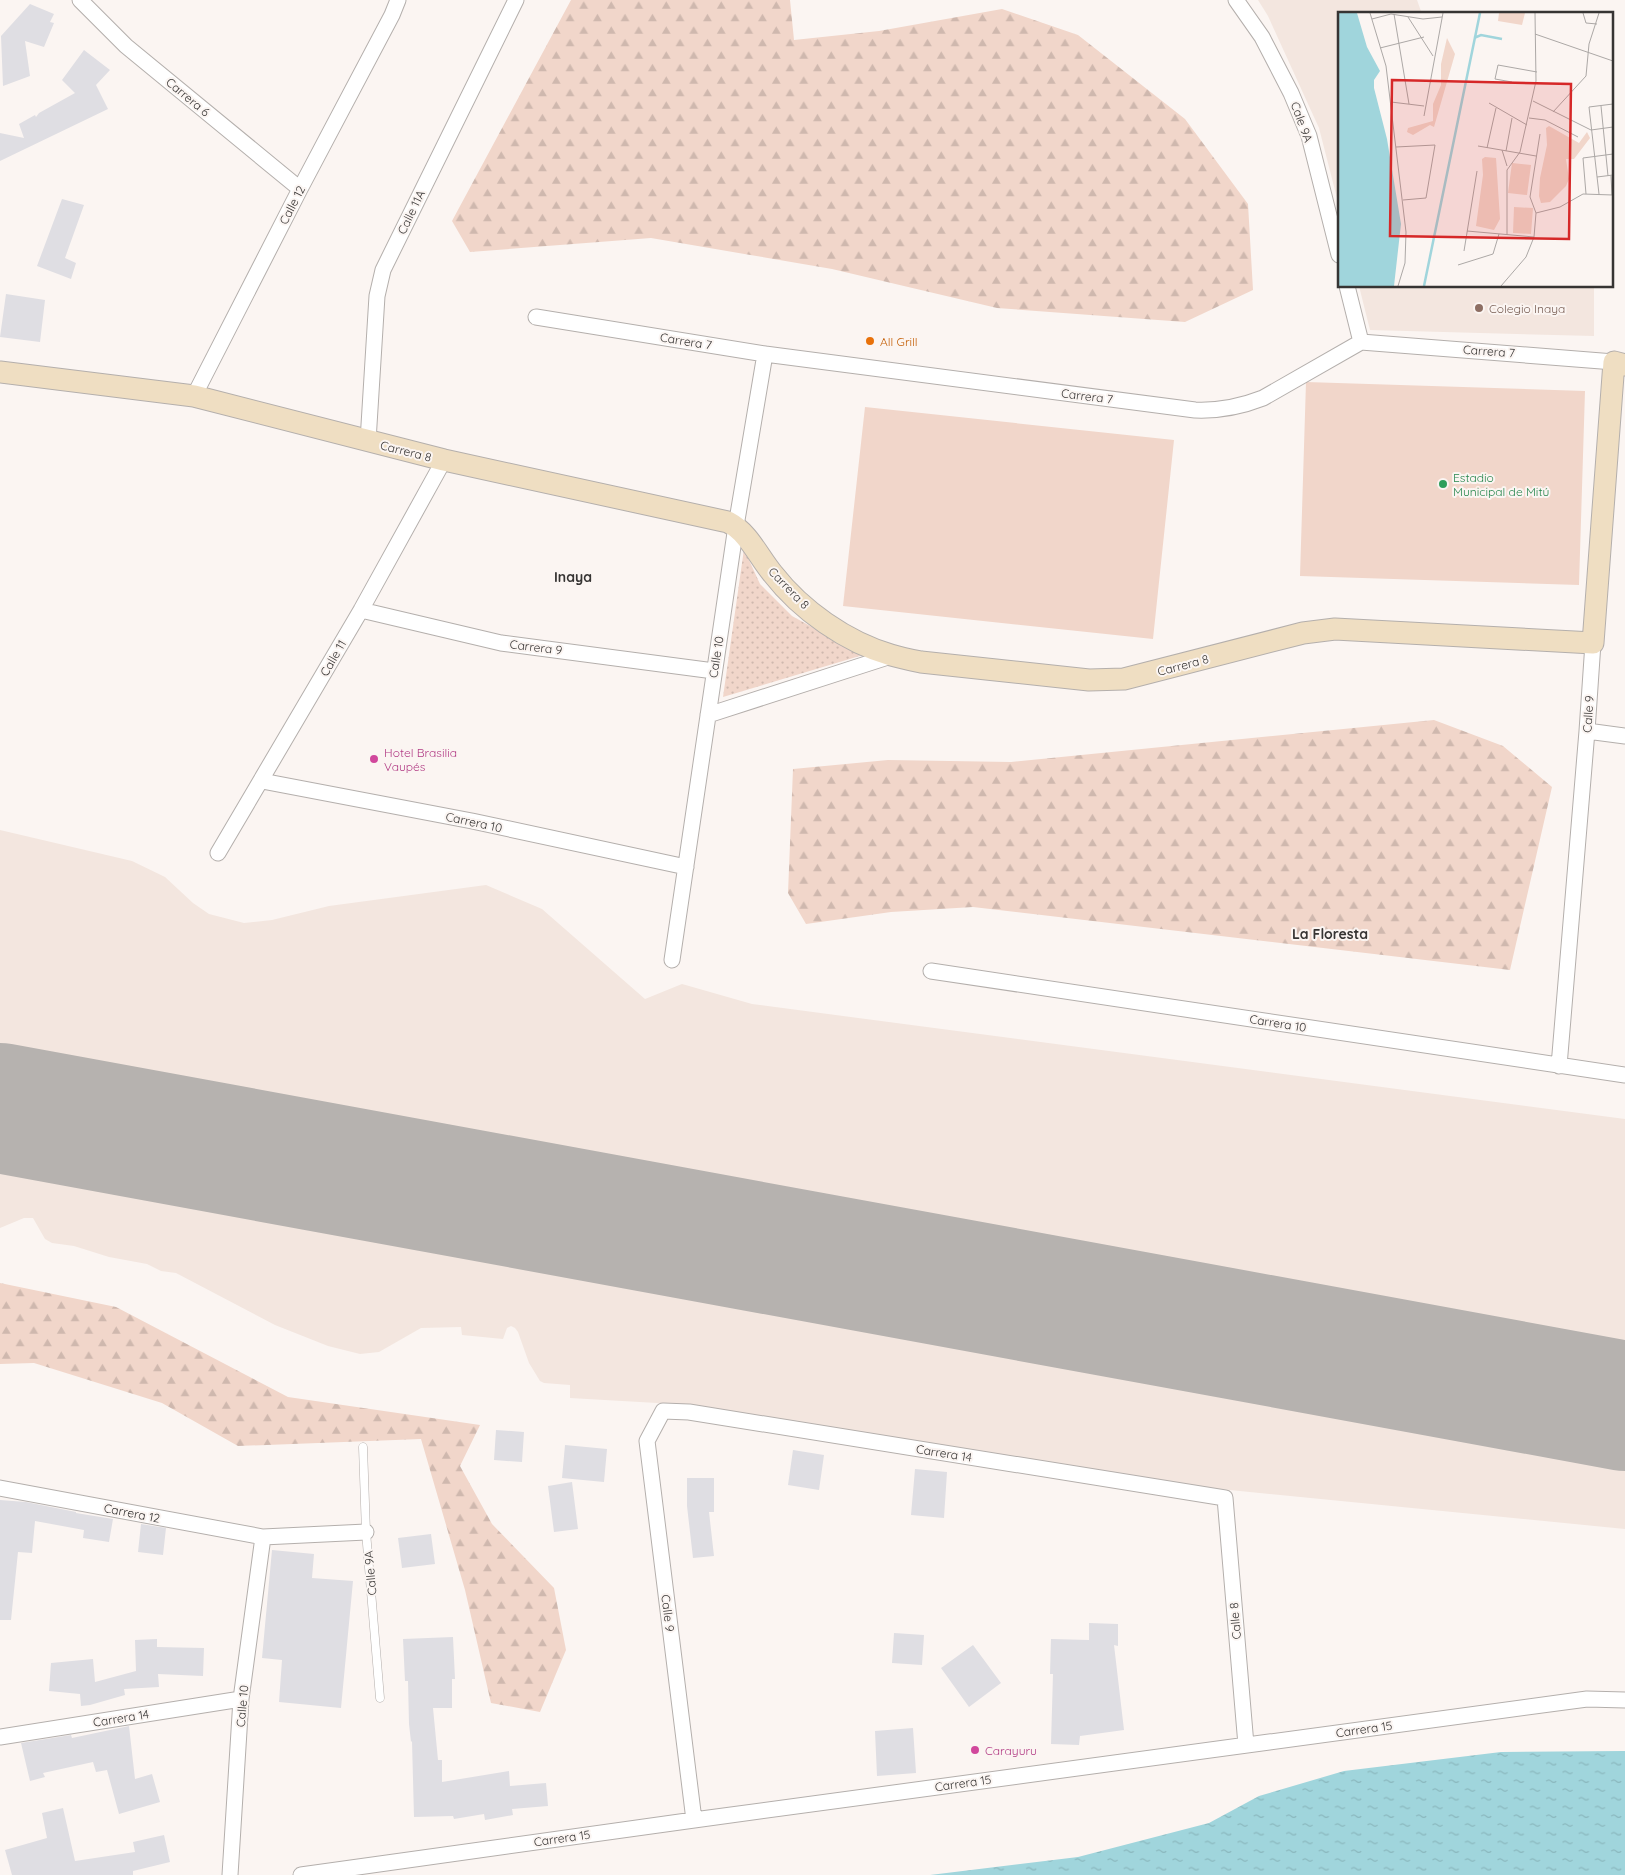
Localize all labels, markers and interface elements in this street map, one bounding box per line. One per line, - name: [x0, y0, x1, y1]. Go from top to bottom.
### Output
- inset map: [1338, 12, 1612, 288]
- street label: Carrera 6: [163, 74, 213, 120]
- street label: Cale 9A: [1288, 100, 1316, 145]
- street label: Calle 12: [276, 183, 308, 227]
- street label: Calle 11A: [394, 187, 428, 237]
- place label: Colegio Inaya: [1489, 301, 1565, 316]
- marker: Colegio Inaya: [1473, 302, 1485, 314]
- street label: Carrera 7: [659, 330, 713, 352]
- place label: All Grill: [880, 334, 918, 349]
- marker: All Grill: [864, 335, 876, 347]
- street label: Carrera 7: [1463, 342, 1515, 360]
- street label: Carrera 7: [1060, 385, 1114, 407]
- street label: Carrera 8: [379, 437, 433, 465]
- place label: Estadio Municipal de Mitú: [1453, 470, 1549, 499]
- marker: Estadio Municipal de Mitú: [1437, 478, 1449, 490]
- street label: Carrera 8: [765, 564, 813, 612]
- district label: Inaya: [554, 568, 592, 586]
- street label: Calle 10: [705, 635, 727, 679]
- street label: Carrera 9: [509, 636, 563, 658]
- street label: Calle 11: [317, 637, 349, 679]
- street label: Carrera 8: [1156, 651, 1210, 679]
- street label: Calle 9: [1579, 695, 1597, 733]
- place label: Hotel Brasilia Vaupés: [384, 745, 457, 774]
- marker: Hotel Brasilia Vaupés: [368, 753, 380, 765]
- street label: Carrera 10: [444, 809, 504, 835]
- district label: La Floresta: [1292, 925, 1368, 943]
- street label: Carrera 10: [1248, 1011, 1308, 1035]
- street label: Carrera 14: [915, 1441, 973, 1465]
- street label: Carrera 12: [103, 1500, 162, 1526]
- street label: Calle 9A: [361, 1550, 379, 1596]
- street label: Calle 9: [658, 1594, 678, 1633]
- street label: Calle 8: [1226, 1602, 1244, 1640]
- street label: Calle 10: [233, 1684, 251, 1728]
- street label: Carrera 14: [92, 1706, 150, 1730]
- street label: Carrera 15: [1335, 1718, 1393, 1740]
- place label: Carayuru: [985, 1743, 1037, 1758]
- marker: Carayuru: [969, 1744, 981, 1756]
- street label: Carrera 15: [934, 1772, 992, 1794]
- street label: Carrera 15: [533, 1827, 591, 1849]

